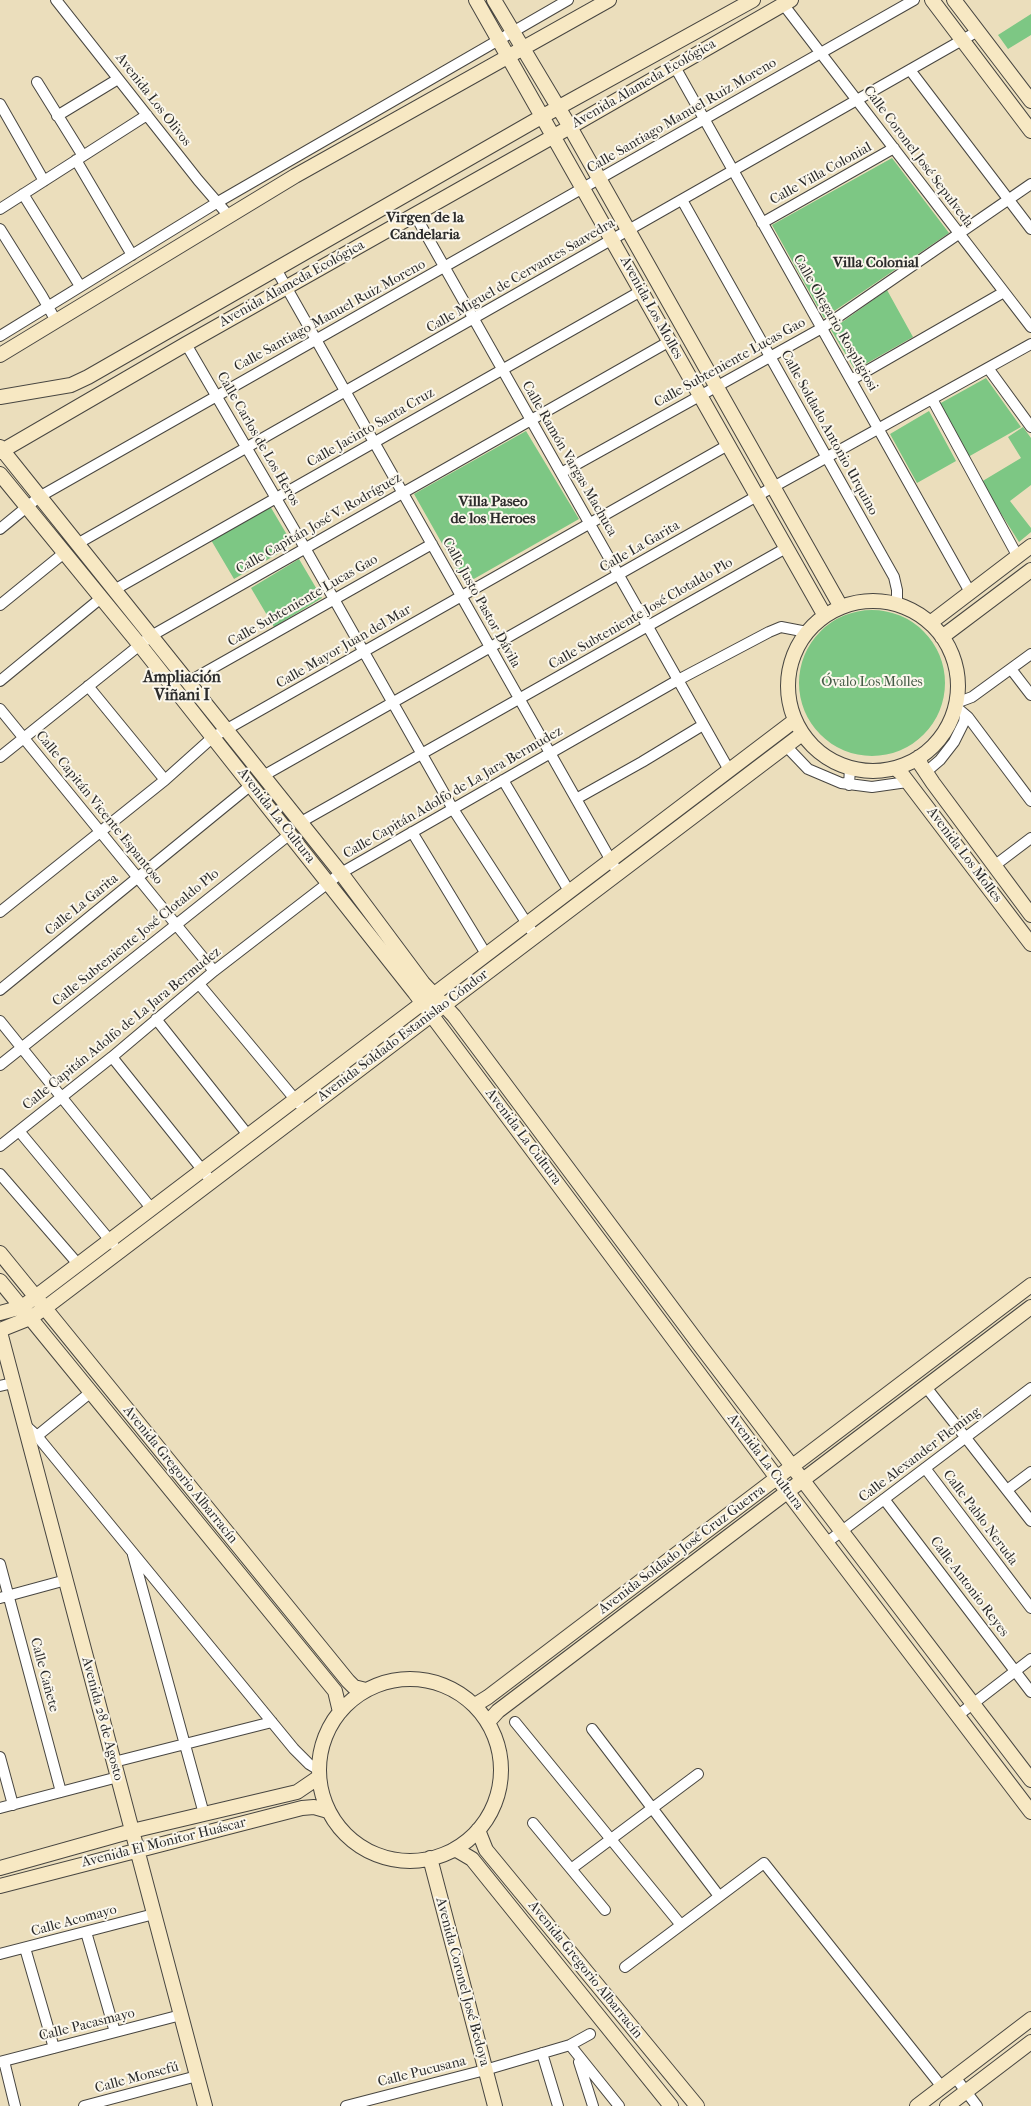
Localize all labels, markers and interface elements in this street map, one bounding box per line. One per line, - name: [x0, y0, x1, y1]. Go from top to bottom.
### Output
- street label: Avenida Alameda Ecológica: [569, 36, 719, 132]
- street label: Avenida Los Olivos: [111, 50, 195, 150]
- street label: Calle Santiago Manuel Ruiz Moreno: [584, 55, 780, 177]
- street label: Calle Coronel José Sepulveda: [859, 83, 977, 231]
- street label: Calle Villa Colonial: [767, 139, 875, 209]
- district label: Virgen de la Candelaria: [386, 209, 464, 244]
- street label: Calle Miguel de Cervantes Saavedra: [424, 215, 618, 337]
- street label: Avenida Alameda Ecológica: [216, 237, 368, 331]
- street label: Calle Olegario Rospligiosi: [789, 252, 881, 394]
- street label: Avenida Los Molles: [616, 254, 686, 362]
- district label: Villa Colonial: [833, 254, 919, 272]
- street label: Calle Santiago Manuel Ruiz Moreno: [231, 256, 429, 376]
- street label: Calle Subteniente Lucas Gao: [651, 314, 809, 412]
- street label: Calle Soldado Antonio Urquino: [777, 348, 881, 518]
- street label: Calle Carlos de Los Heros: [213, 369, 303, 509]
- street label: Calle Ramón Vargas Machuca: [518, 378, 620, 540]
- street label: Calle Jacinto Santa Cruz: [304, 385, 438, 471]
- street label: Calle Capitán José V. Rodríguez: [233, 470, 405, 578]
- district label: Villa Paseo de los Heroes: [450, 493, 536, 528]
- street label: Calle La Garita: [597, 517, 683, 577]
- street label: Calle Justo Pastor Dávila: [438, 535, 524, 671]
- street label: Calle Subteniente Lucas Gao: [225, 551, 381, 651]
- street label: Calle Subteniente José Clotaldo Plo: [546, 554, 736, 674]
- street label: Calle Mayor Juan del Mar: [274, 602, 414, 692]
- district label: Ampliación Viñani I: [143, 668, 221, 706]
- park label: Óvalo Los Molles: [821, 675, 923, 691]
- street label: Calle Capitán Adolfo de La Jara Bermudez: [341, 723, 565, 863]
- street label: Calle Capitán Vicente Espantoso: [32, 728, 166, 888]
- street label: Avenida La Cultura: [234, 765, 318, 867]
- street label: Avenida Los Molles: [923, 804, 1005, 906]
- street label: Calle Subteniente José Clotaldo Plo: [49, 866, 223, 1010]
- street label: Calle La Garita: [42, 870, 122, 940]
- street label: Calle Capitán Adolfo de La Jara Bermudez: [20, 944, 224, 1114]
- street label: Avenida Soldado Estanislao Cóndor: [314, 966, 492, 1106]
- street label: Avenida La Cultura: [481, 1086, 565, 1188]
- street label: Avenida Gregorio Albarracín: [119, 1403, 241, 1547]
- street label: Calle Alexander Fleming: [856, 1404, 984, 1506]
- street label: Avenida La Cultura: [723, 1411, 807, 1513]
- street label: Calle Pablo Neruda: [939, 1467, 1021, 1569]
- street label: Avenida Soldado José Cruz Guerra: [595, 1482, 769, 1618]
- street label: Calle Antonio Reyes: [926, 1534, 1012, 1640]
- street label: Calle Cañete: [26, 1636, 62, 1714]
- street label: Avenida 28 de Agosto: [77, 1655, 127, 1783]
- street label: Avenida El Monitor Huáscar: [80, 1814, 248, 1872]
- street label: Avenida Coronel José Bedoya: [431, 1896, 493, 2068]
- street label: Avenida Gregorio Albarracín: [524, 1898, 646, 2042]
- street label: Calle Acomayo: [29, 1902, 119, 1940]
- street label: Calle Pacasmayo: [37, 2005, 137, 2045]
- street label: Calle Pucusana: [376, 2053, 468, 2091]
- street label: Calle Monsefú: [93, 2059, 181, 2097]

